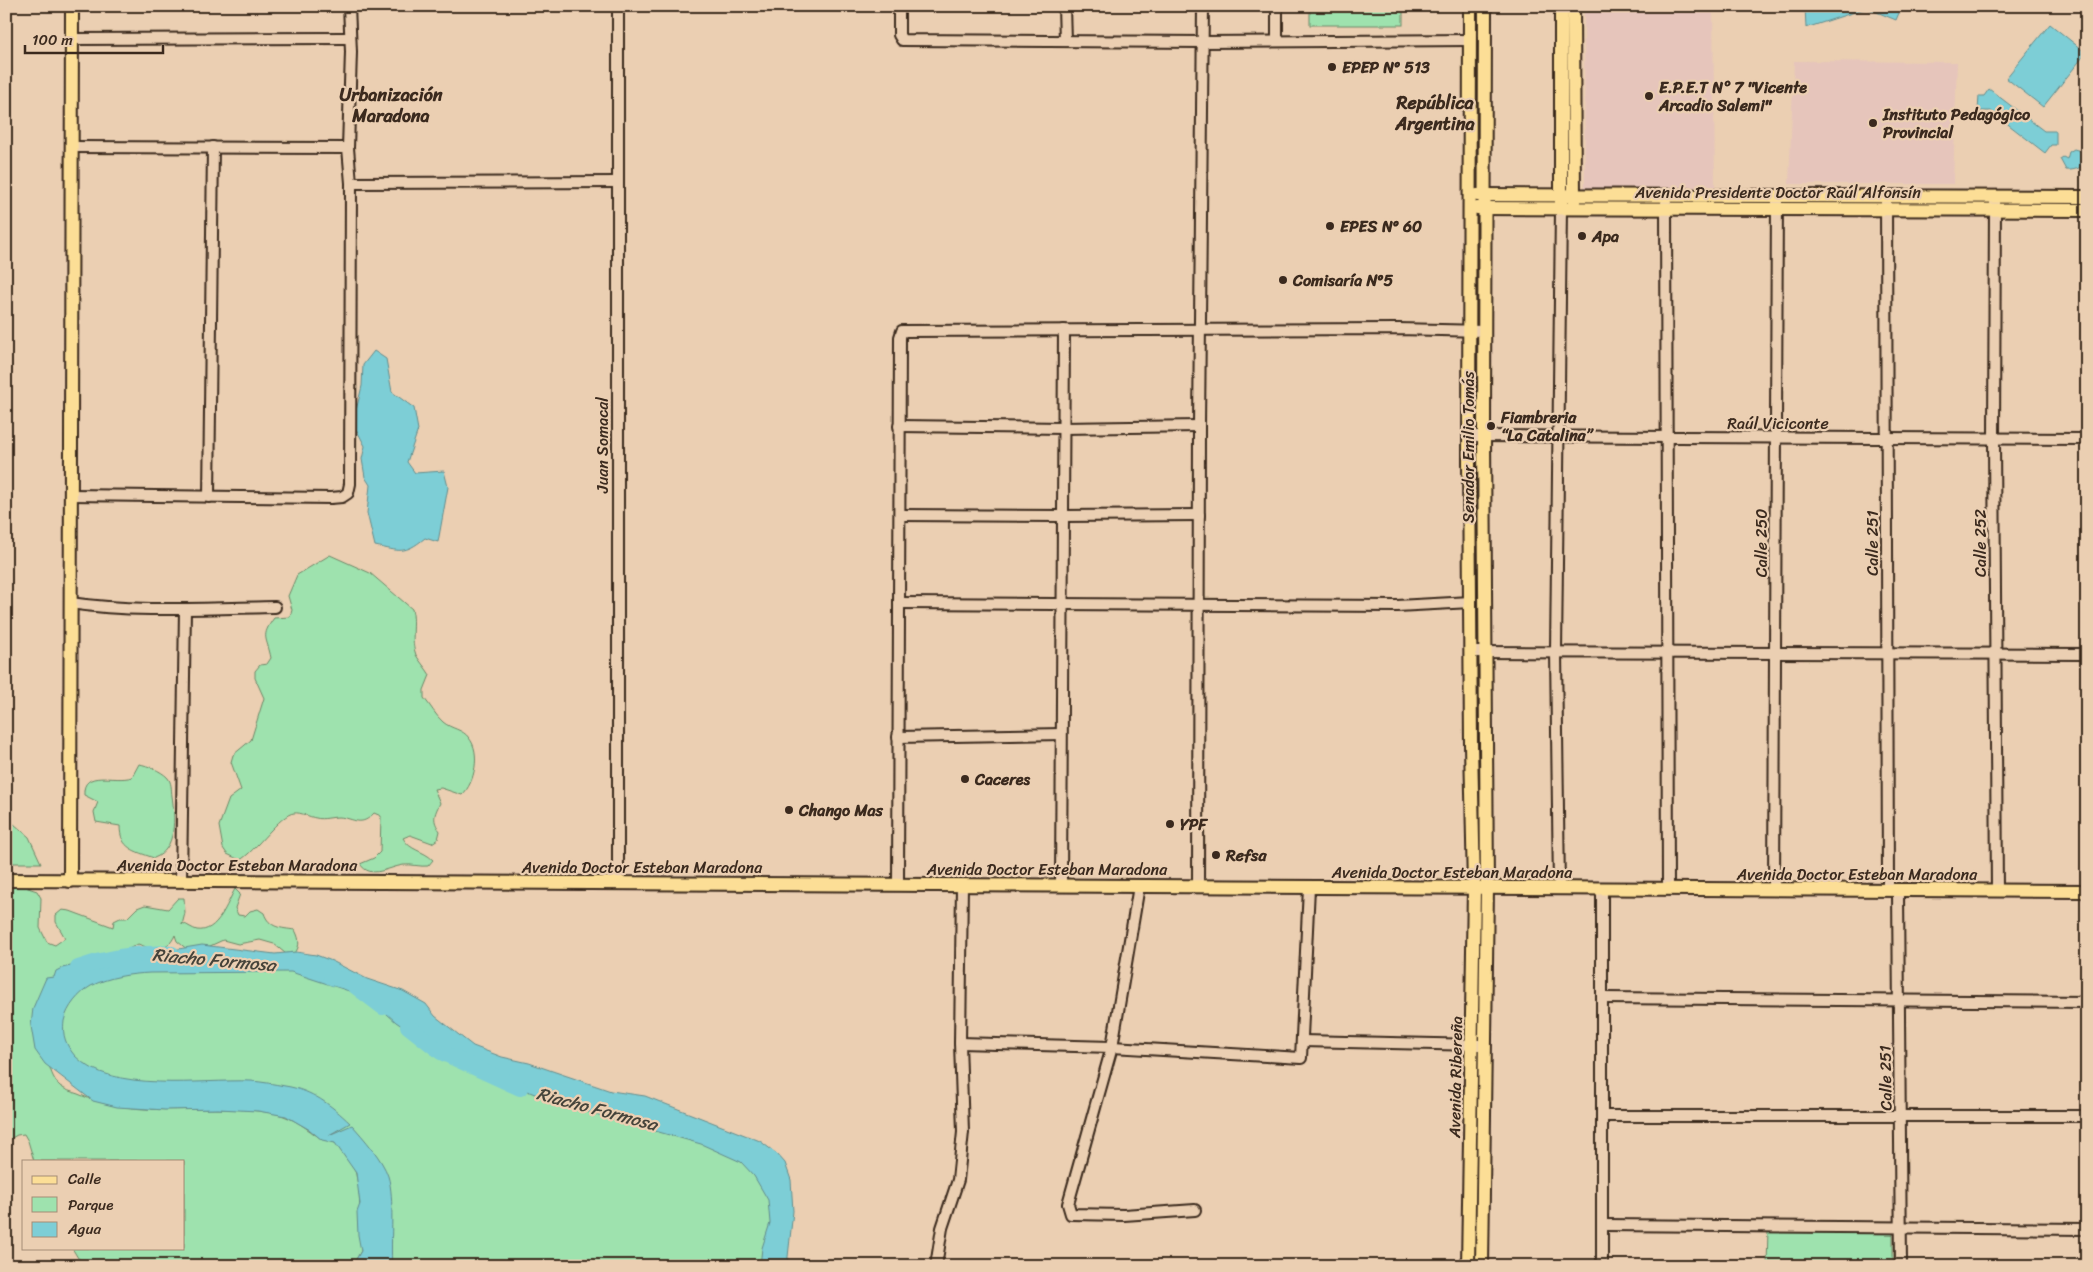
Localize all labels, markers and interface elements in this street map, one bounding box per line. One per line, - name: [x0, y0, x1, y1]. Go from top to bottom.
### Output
- scale bar: [25, 22, 162, 54]
- text: 100 m: [32, 27, 73, 53]
- place label: EPEP Nº 513: [1342, 53, 1430, 82]
- marker: EPEP Nº 513: [1326, 61, 1338, 73]
- place label: E.P.E.T N° 7 "Vicente Arcadio Salemi": [1658, 73, 1807, 120]
- district label: Urbanización Maradona: [339, 79, 443, 132]
- district label: República Argentina: [1395, 87, 1475, 140]
- marker: E.P.E.T N° 7 "Vicente Arcadio Salemi": [1643, 90, 1655, 102]
- place label: Instituto Pedagógico Provincial: [1882, 100, 2031, 147]
- marker: Instituto Pedagógico Provincial: [1867, 117, 1879, 129]
- street label: Avenida Presidente Doctor Raúl Alfonsín: [1634, 178, 1921, 207]
- place label: EPES Nº 60: [1340, 212, 1422, 241]
- marker: EPES Nº 60: [1324, 220, 1336, 232]
- place label: Apa: [1591, 222, 1619, 251]
- marker: Apa: [1576, 230, 1588, 242]
- place label: Comisaría Nº5: [1292, 266, 1393, 295]
- marker: Comisaría Nº5: [1277, 274, 1289, 286]
- street label: Senador Emilio Tomás: [1454, 370, 1483, 523]
- street label: Juan Somacal: [588, 397, 617, 494]
- place label: Fiambreria “La Catalina”: [1500, 403, 1595, 450]
- street label: Raúl Viciconte: [1727, 409, 1829, 438]
- marker: Fiambreria “La Catalina”: [1485, 420, 1497, 432]
- street label: Calle 250: [1747, 509, 1776, 577]
- street label: Calle 252: [1966, 509, 1995, 577]
- street label: Calle 251: [1858, 510, 1887, 576]
- place label: Caceres: [974, 765, 1030, 794]
- marker: Caceres: [959, 773, 971, 785]
- place label: Chango Mas: [798, 796, 883, 825]
- marker: Chango Mas: [783, 804, 795, 816]
- place label: YPF: [1180, 810, 1208, 839]
- marker: YPF: [1164, 818, 1176, 830]
- place label: Refsa: [1225, 841, 1267, 870]
- marker: Refsa: [1210, 849, 1222, 861]
- street label: Avenida Doctor Esteban Maradona: [116, 851, 358, 880]
- street label: Avenida Doctor Esteban Maradona: [521, 853, 763, 882]
- street label: Avenida Doctor Esteban Maradona: [926, 855, 1168, 884]
- street label: Avenida Doctor Esteban Maradona: [1331, 858, 1573, 887]
- street label: Avenida Doctor Esteban Maradona: [1736, 860, 1978, 889]
- water label: Riacho Formosa: [151, 939, 279, 981]
- street label: Avenida Ribereña: [1440, 1016, 1471, 1139]
- street label: Calle 251: [1870, 1045, 1901, 1111]
- water label: Riacho Formosa: [533, 1078, 663, 1141]
- legend: [22, 1160, 185, 1250]
- text: Calle: [68, 1166, 101, 1192]
- text: Parque: [68, 1192, 113, 1218]
- text: Agua: [67, 1216, 101, 1242]

